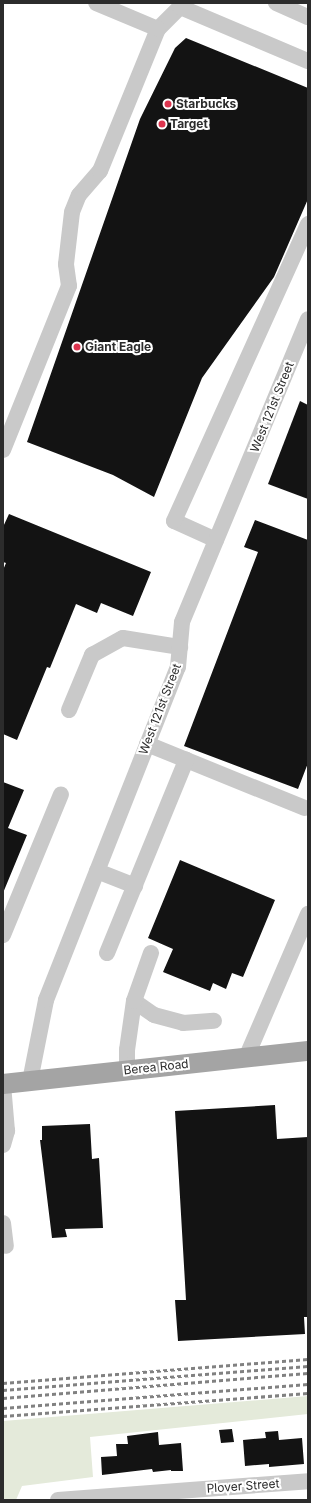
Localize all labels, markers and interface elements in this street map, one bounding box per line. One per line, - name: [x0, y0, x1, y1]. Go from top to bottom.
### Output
- place label: Starbucks: [176, 97, 236, 111]
- marker: Starbucks: [163, 99, 173, 109]
- place label: Target: [170, 117, 208, 131]
- marker: Target: [157, 119, 167, 129]
- place label: Giant Eagle: [85, 340, 151, 354]
- marker: Giant Eagle: [72, 342, 82, 352]
- street label: West 121st Street: [247, 360, 297, 454]
- street label: West 121st Street: [136, 661, 184, 757]
- street label: Berea Road: [123, 1056, 189, 1078]
- street label: Plover Street: [206, 1476, 280, 1496]

